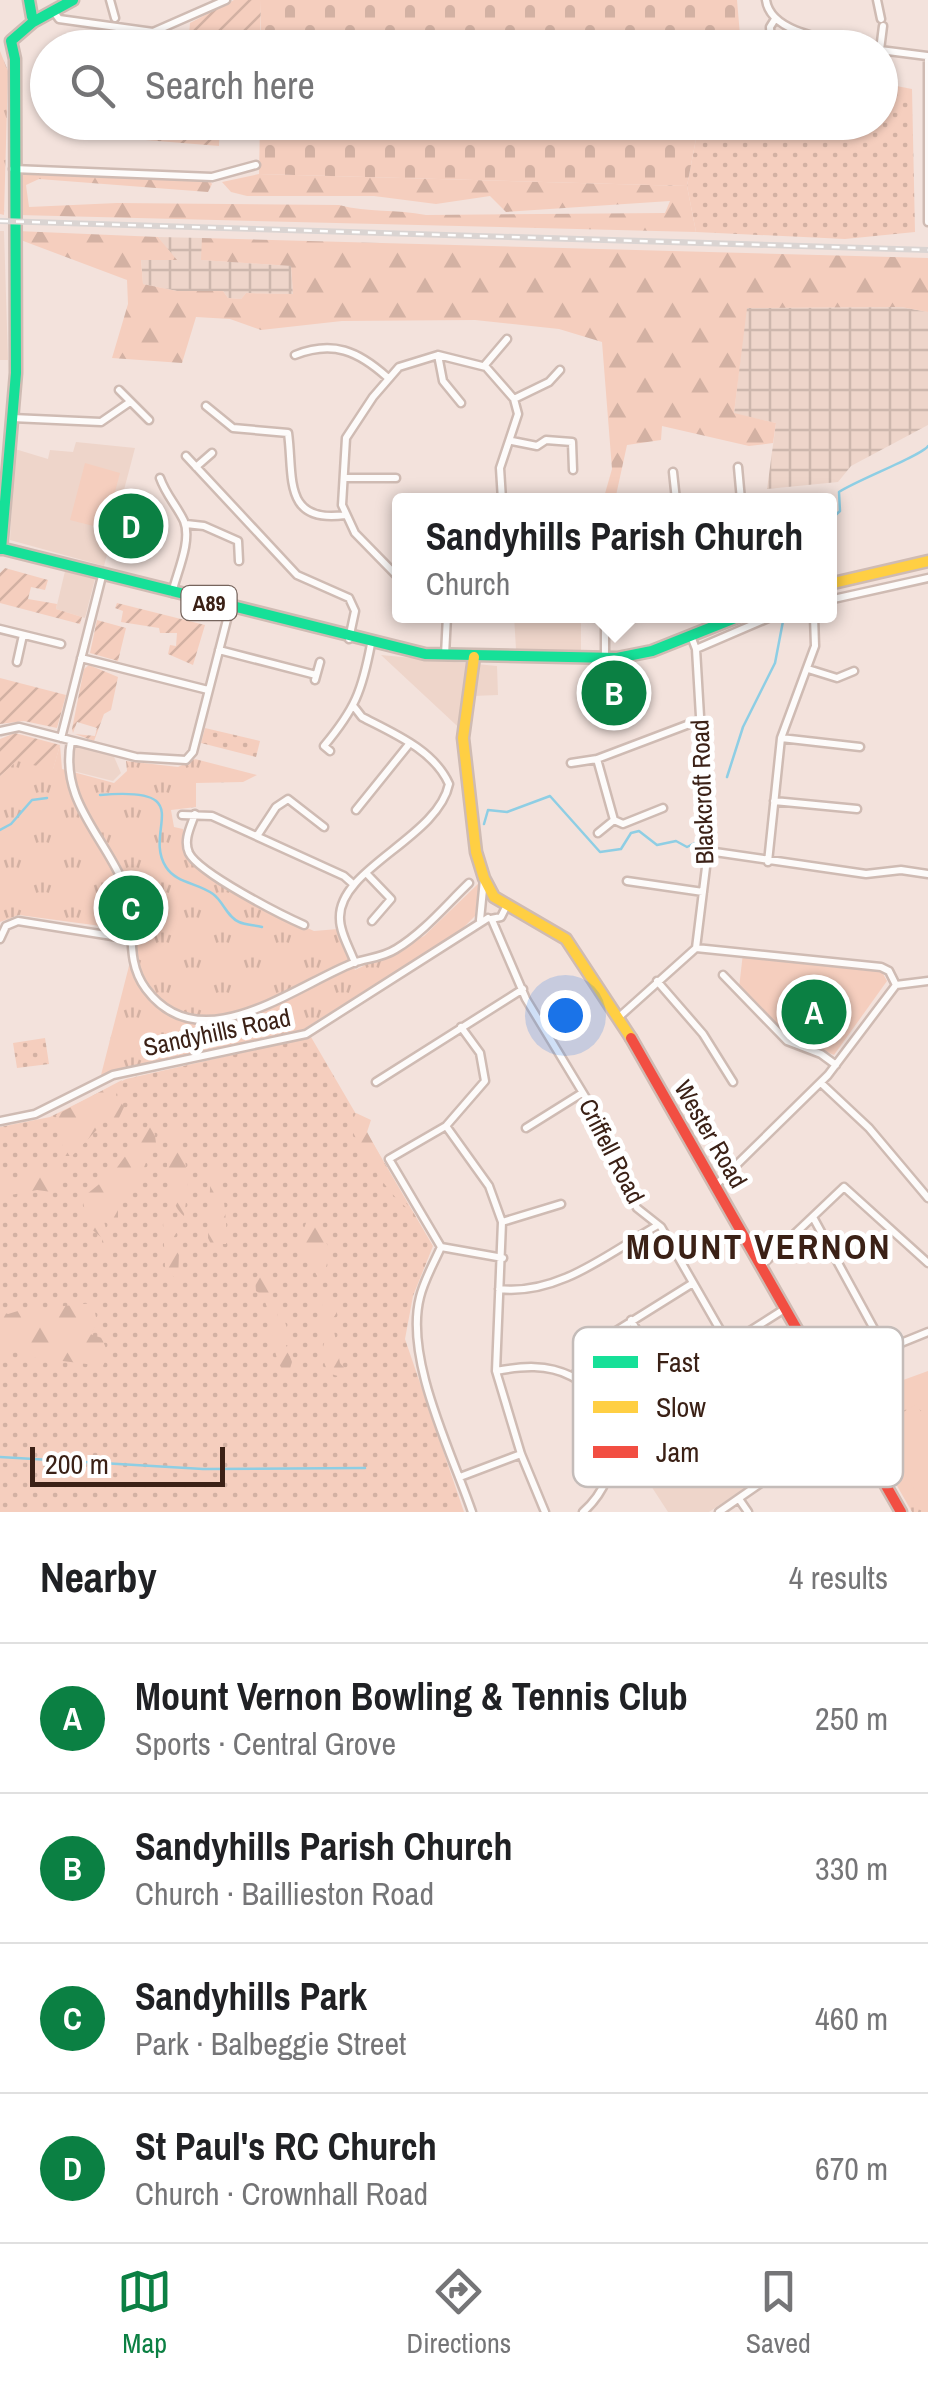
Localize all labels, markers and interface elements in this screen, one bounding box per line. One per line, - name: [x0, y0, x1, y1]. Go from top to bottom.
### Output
- search box: [30, 30, 898, 140]
- icon: search: [65, 58, 120, 113]
- text: Search here: [145, 60, 315, 111]
- pin: D: [98, 488, 164, 564]
- popup: [392, 493, 837, 623]
- text: Sandyhills Parish Church: [426, 511, 803, 562]
- text: Church: [426, 562, 510, 605]
- road number: A89: [182, 586, 236, 620]
- pin: B: [582, 656, 646, 730]
- street label: Blackcroft Road: [682, 719, 722, 865]
- pin: C: [98, 870, 164, 946]
- pin: A: [782, 974, 846, 1050]
- your location: [540, 990, 591, 1041]
- street label: Sandyhills Road: [140, 1000, 294, 1064]
- street label: Wester Road: [666, 1074, 756, 1194]
- street label: Criffell Road: [571, 1093, 653, 1209]
- district label: MOUNT VERNON: [626, 1223, 892, 1270]
- legend: [573, 1327, 903, 1487]
- text: Fast: [656, 1343, 700, 1381]
- text: Slow: [656, 1388, 706, 1426]
- text: Jam: [656, 1433, 699, 1471]
- scale bar: [30, 1442, 225, 1486]
- text: 200 m: [45, 1445, 109, 1483]
- text: Nearby: [40, 1549, 157, 1605]
- text: 4 results: [789, 1556, 888, 1599]
- text: Mount Vernon Bowling & Tennis Club: [135, 1671, 688, 1722]
- text: A: [63, 1697, 82, 1740]
- text: 250 m: [815, 1697, 888, 1740]
- text: Sports · Central Grove: [135, 1722, 396, 1765]
- text: Sandyhills Parish Church: [135, 1821, 513, 1872]
- text: B: [63, 1847, 82, 1890]
- text: 330 m: [815, 1847, 888, 1890]
- text: Church · Baillieston Road: [135, 1872, 434, 1915]
- text: Sandyhills Park: [135, 1971, 367, 2022]
- text: C: [63, 1997, 82, 2040]
- text: 460 m: [815, 1997, 888, 2040]
- text: Park · Balbeggie Street: [135, 2022, 406, 2065]
- text: St Paul's RC Church: [135, 2121, 437, 2172]
- text: D: [63, 2147, 82, 2190]
- text: 670 m: [815, 2147, 888, 2190]
- text: Church · Crownhall Road: [135, 2172, 428, 2215]
- tab: Map: [117, 2264, 172, 2362]
- tab: Directions: [407, 2264, 511, 2362]
- tab: Saved: [746, 2264, 811, 2362]

